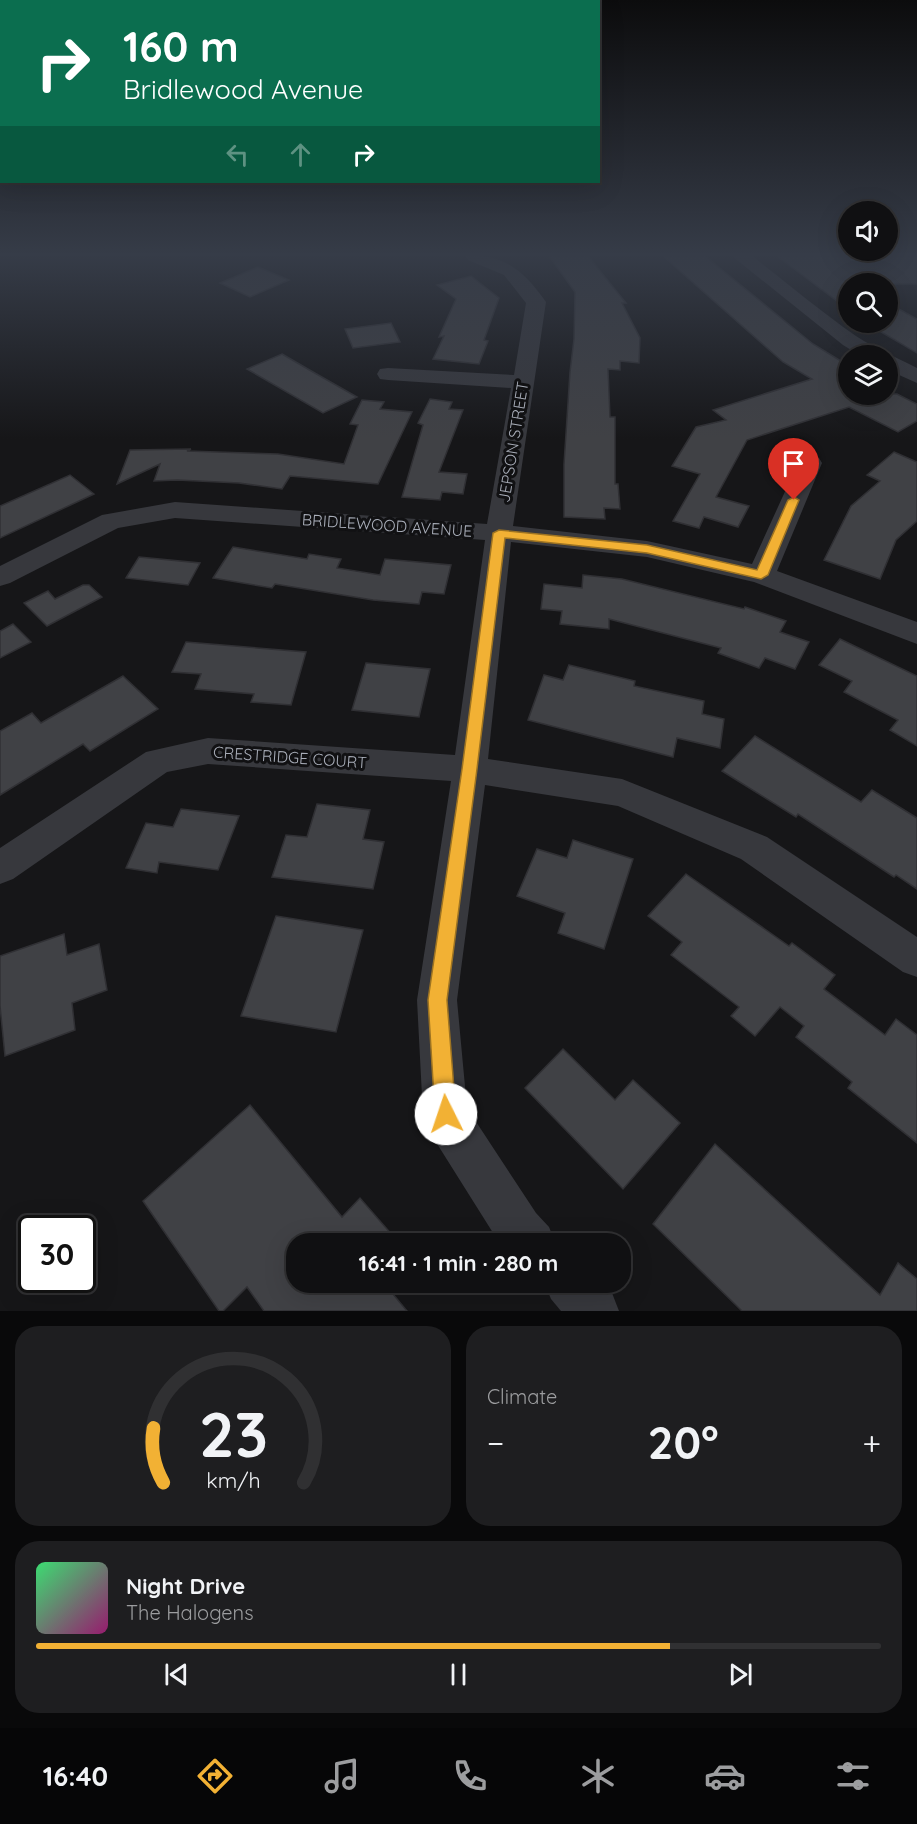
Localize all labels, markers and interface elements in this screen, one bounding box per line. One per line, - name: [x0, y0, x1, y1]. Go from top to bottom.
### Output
- text: 160 m: [123, 20, 239, 73]
- icon: right: [24, 24, 102, 102]
- text: Bridlewood Avenue: [123, 72, 363, 106]
- icon: left: [221, 138, 254, 171]
- icon: ahead: [284, 138, 317, 171]
- icon: right: [347, 138, 380, 171]
- map controls: [838, 201, 898, 405]
- button: sound: [838, 201, 898, 261]
- button: search: [838, 273, 898, 333]
- button: layers: [838, 345, 898, 405]
- street label: JEPSON STREET: [494, 380, 532, 504]
- pin: [768, 438, 819, 500]
- icon: arrive: [777, 447, 810, 480]
- street label: BRIDLEWOOD AVENUE: [301, 509, 473, 541]
- street label: CRESTRIDGE COURT: [213, 742, 368, 772]
- position arrow: [414, 1082, 478, 1146]
- speed limit sign: 30: [18, 1215, 96, 1293]
- text: 16:41 · 1 min · 280 m: [359, 1249, 558, 1277]
- text: Climate: [487, 1384, 557, 1409]
- text: 23: [198, 1395, 268, 1473]
- text: 20°: [648, 1414, 719, 1470]
- text: −: [487, 1422, 504, 1463]
- text: +: [862, 1422, 881, 1463]
- text: km/h: [206, 1467, 260, 1493]
- text: Night Drive: [126, 1572, 245, 1600]
- text: The Halogens: [126, 1600, 254, 1625]
- icon: previous: [160, 1658, 193, 1691]
- icon: pause: [442, 1658, 475, 1691]
- icon: next: [724, 1658, 757, 1691]
- icon: directions: [194, 1755, 236, 1797]
- icon: music: [321, 1755, 363, 1797]
- icon: phone: [449, 1755, 491, 1797]
- icon: climate: [577, 1755, 619, 1797]
- icon: car: [704, 1755, 746, 1797]
- icon: filters: [832, 1755, 874, 1797]
- text: 16:40: [43, 1759, 108, 1793]

